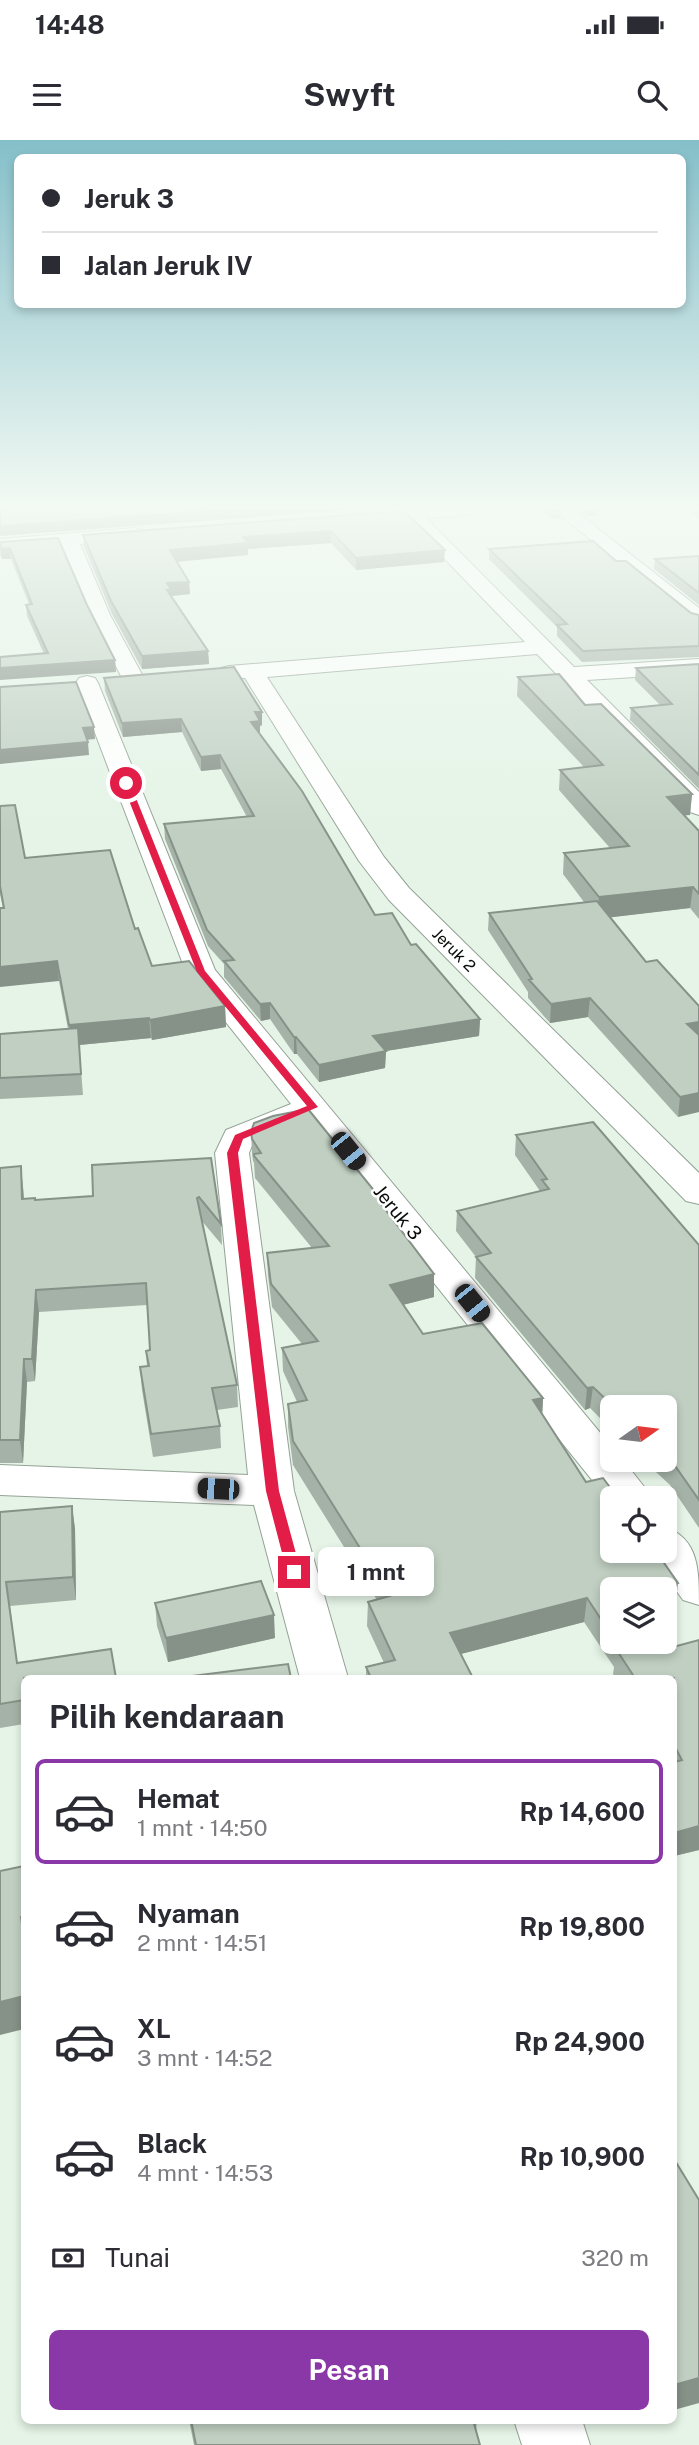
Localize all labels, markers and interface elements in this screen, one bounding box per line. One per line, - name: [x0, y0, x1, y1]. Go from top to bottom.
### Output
- text: 14:48: [35, 9, 105, 40]
- icon: menu: [28, 76, 66, 114]
- text: Swyft: [303, 76, 396, 113]
- icon: search: [633, 76, 671, 114]
- text: Jeruk 3: [84, 183, 174, 214]
- text: Jalan Jeruk IV: [84, 250, 253, 281]
- route start: [110, 767, 142, 799]
- street label: Jeruk 2: [428, 924, 480, 976]
- car: [327, 1128, 370, 1174]
- street label: Jeruk 3: [369, 1180, 427, 1244]
- car: [451, 1280, 494, 1326]
- north arrow: [600, 1395, 677, 1472]
- map controls: [600, 1395, 677, 1654]
- car: [197, 1477, 240, 1501]
- button: locate: [600, 1486, 677, 1563]
- callout: 1 mnt: [318, 1548, 434, 1596]
- route end: [278, 1556, 310, 1588]
- text: 1 mnt: [347, 1558, 405, 1585]
- button: layers: [600, 1577, 677, 1654]
- text: Pilih kendaraan: [49, 1698, 284, 1735]
- icon: car: [53, 1780, 116, 1843]
- text: Hemat: [137, 1783, 220, 1814]
- text: Rp 14,600: [520, 1796, 645, 1827]
- text: 1 mnt · 14:50: [137, 1814, 268, 1841]
- icon: car: [53, 1895, 116, 1958]
- text: Nyaman: [137, 1898, 240, 1929]
- text: Rp 19,800: [519, 1911, 645, 1942]
- text: 2 mnt · 14:51: [137, 1929, 267, 1956]
- icon: car: [53, 2010, 116, 2073]
- text: XL: [137, 2013, 171, 2044]
- text: Rp 24,900: [514, 2026, 645, 2057]
- text: 3 mnt · 14:52: [137, 2044, 272, 2071]
- icon: car: [53, 2125, 116, 2188]
- text: Black: [137, 2128, 207, 2159]
- text: Rp 10,900: [520, 2141, 645, 2172]
- text: 4 mnt · 14:53: [137, 2159, 273, 2186]
- icon: cash: [49, 2239, 87, 2277]
- text: Tunai: [105, 2242, 170, 2273]
- text: 320 m: [581, 2244, 649, 2271]
- button: Pesan: [49, 2330, 649, 2410]

